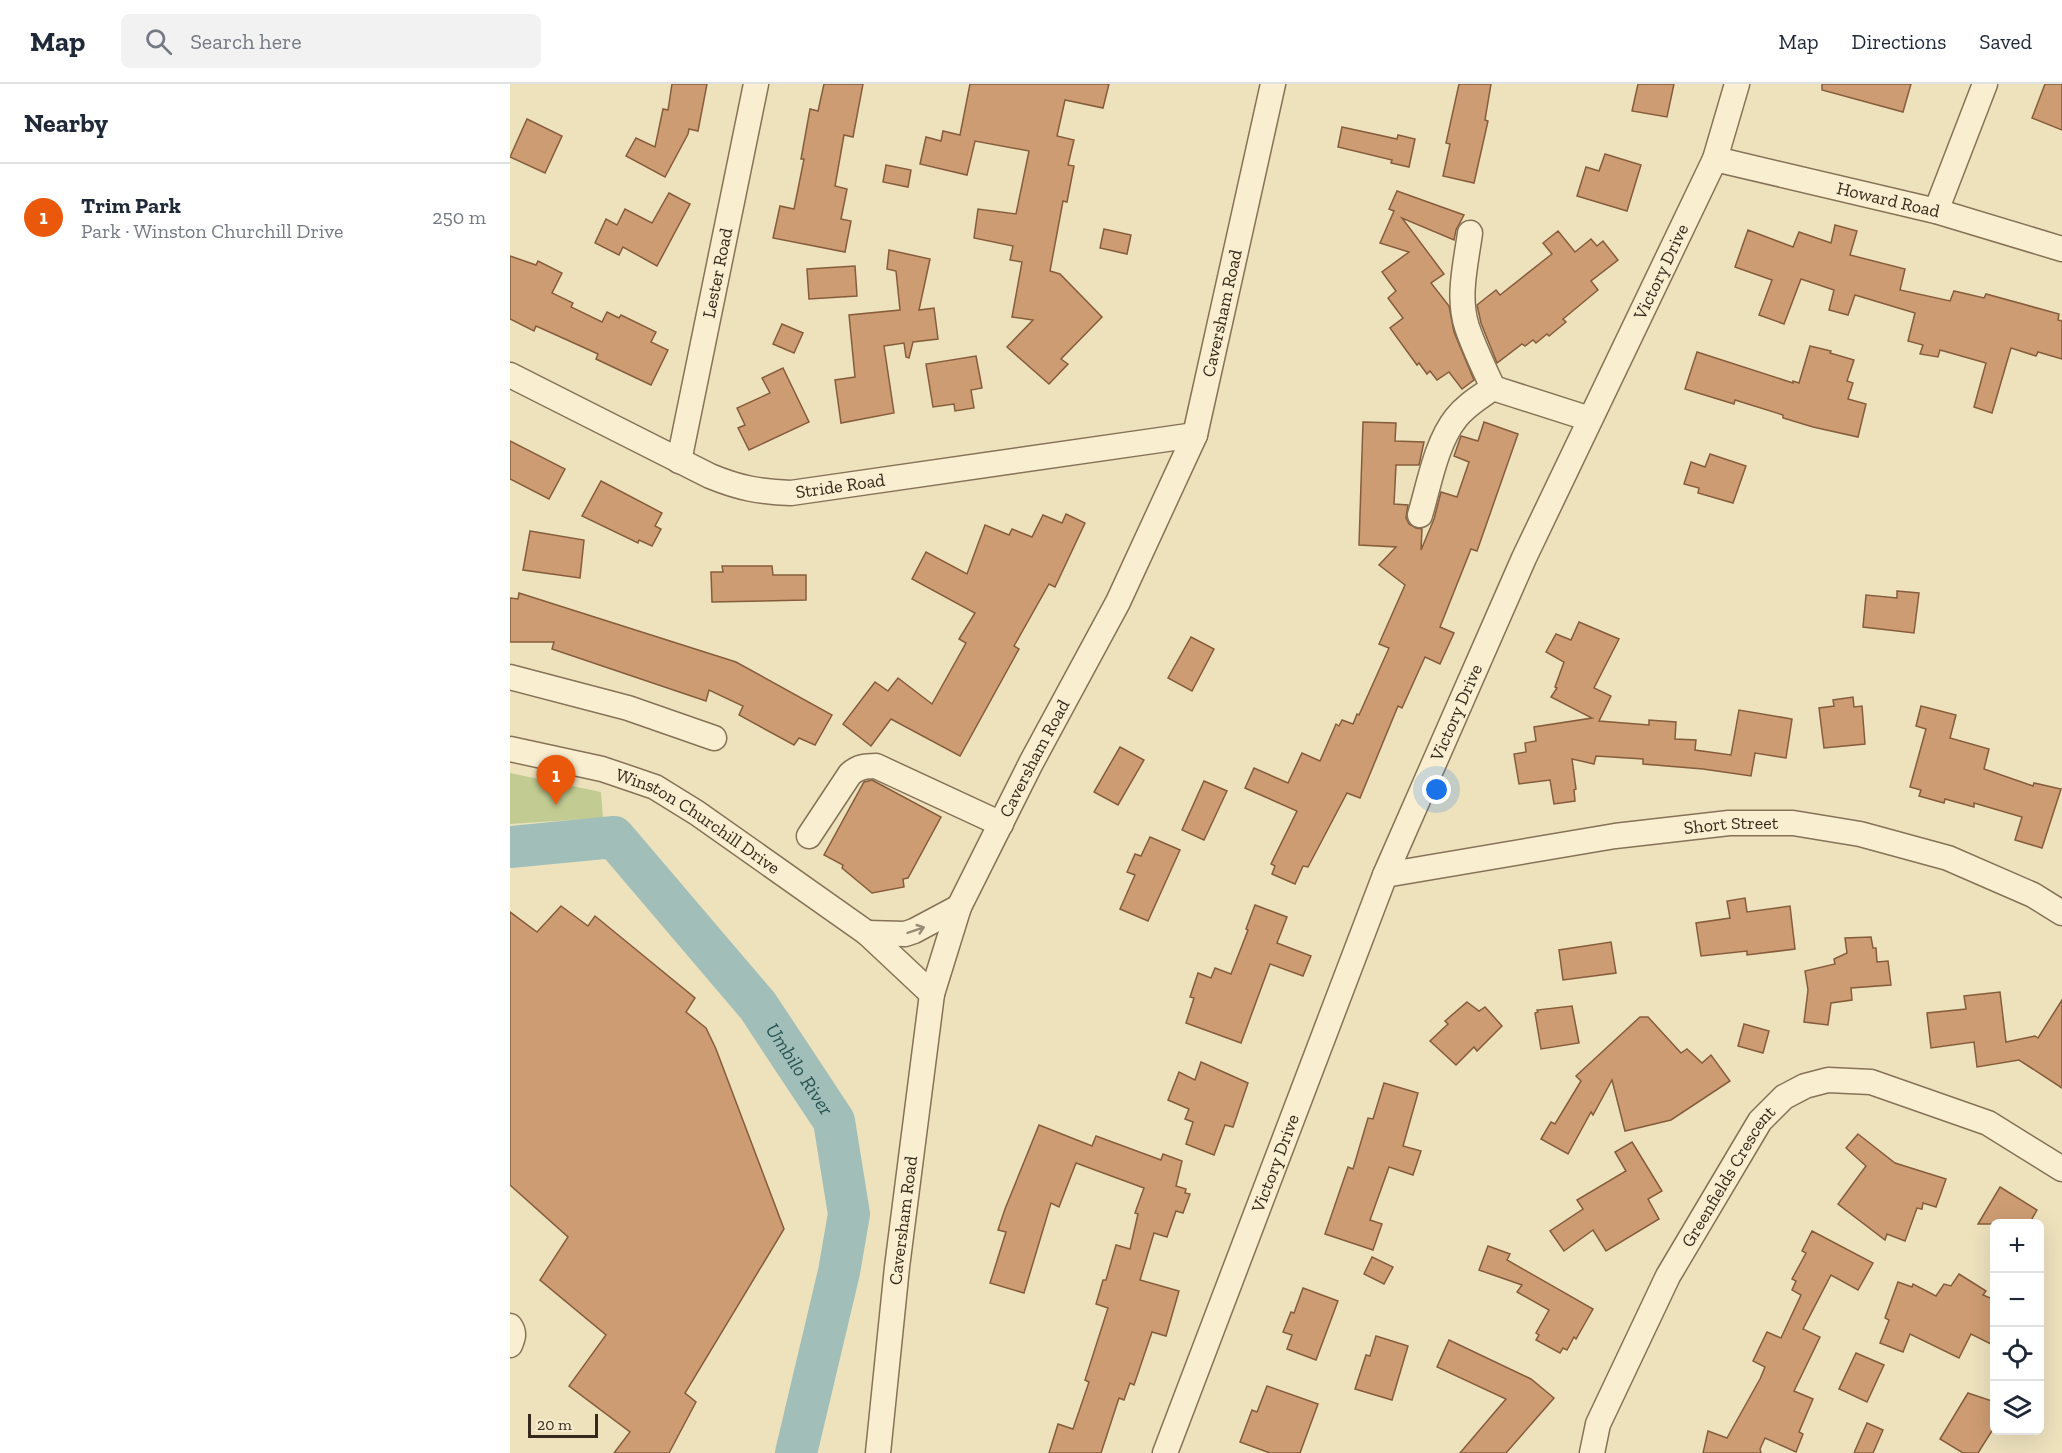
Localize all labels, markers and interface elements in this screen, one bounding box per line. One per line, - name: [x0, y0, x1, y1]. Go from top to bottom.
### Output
- search box: [121, 14, 541, 68]
- text: Map: [30, 25, 85, 58]
- icon: search: [142, 25, 175, 58]
- text: Search here: [190, 28, 302, 55]
- text: Map: [1779, 29, 1819, 54]
- text: Directions: [1852, 29, 1946, 54]
- text: Saved: [1979, 29, 2032, 54]
- text: Nearby: [24, 107, 108, 139]
- street label: Howard Road: [1835, 177, 1942, 223]
- text: Trim Park: [81, 192, 181, 219]
- text: 1: [39, 205, 48, 229]
- text: 250 m: [432, 205, 486, 229]
- text: Park · Winston Churchill Drive: [81, 219, 343, 243]
- street label: Victory Drive: [1628, 220, 1693, 324]
- street label: Lester Road: [697, 226, 737, 320]
- street label: Caversham Road: [1197, 247, 1247, 379]
- street label: Stride Road: [794, 469, 886, 503]
- street label: Victory Drive: [1425, 661, 1487, 765]
- street label: Caversham Road: [995, 696, 1074, 821]
- pin: 1: [536, 756, 576, 805]
- street label: Winston Churchill Drive: [613, 764, 784, 879]
- your location: [1422, 775, 1451, 804]
- street label: Short Street: [1683, 812, 1779, 839]
- one-way arrow: [906, 924, 925, 935]
- water label: Umbilo River: [761, 1018, 839, 1120]
- street label: Greenfields Crescent: [1677, 1101, 1780, 1251]
- street label: Victory Drive: [1246, 1111, 1304, 1216]
- street label: Caversham Road: [884, 1154, 922, 1286]
- map controls: [1990, 1219, 2044, 1435]
- button: +: [1990, 1219, 2044, 1273]
- button: −: [1990, 1273, 2044, 1327]
- button: locate: [1990, 1327, 2044, 1381]
- button: layers: [1990, 1381, 2044, 1435]
- scale bar: [528, 1411, 598, 1438]
- text: 20 m: [537, 1415, 572, 1434]

